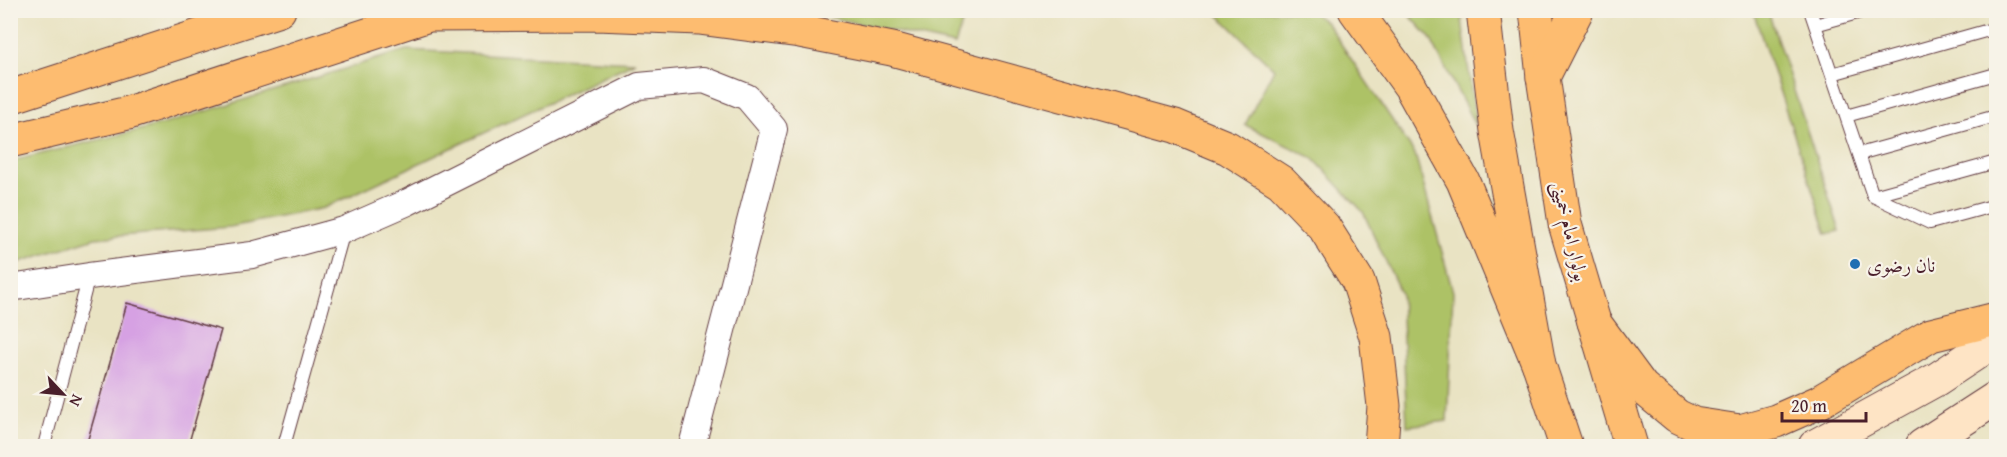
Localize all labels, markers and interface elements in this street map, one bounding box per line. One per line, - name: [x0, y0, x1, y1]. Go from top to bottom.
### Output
- street label: بولوار امام خمینی: [1541, 178, 1597, 285]
- place label: نان رضوی: [1867, 250, 1936, 279]
- marker: نان رضوی: [1848, 257, 1862, 271]
- north arrow: [33, 364, 93, 424]
- scale bar: [1782, 385, 1866, 423]
- text: N: [63, 391, 90, 411]
- text: 20 m: [1791, 392, 1827, 419]

